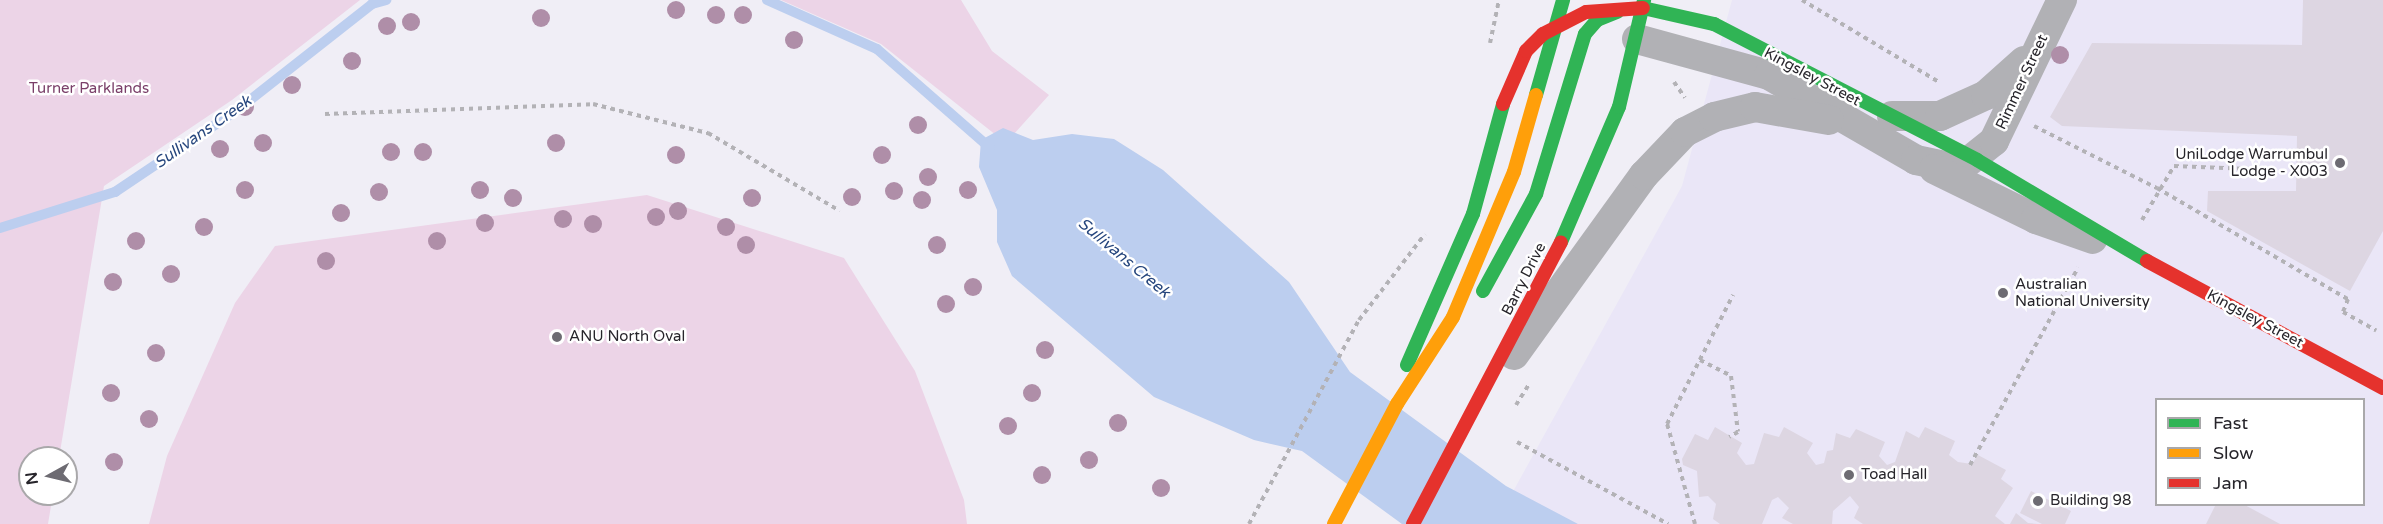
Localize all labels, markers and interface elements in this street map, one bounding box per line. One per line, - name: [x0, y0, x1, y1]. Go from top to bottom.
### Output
- street label: Rimmer Street: [1992, 32, 2052, 132]
- street label: Kingsley Street: [1761, 44, 1863, 110]
- park label: Turner Parklands: [29, 80, 149, 98]
- water label: Sullivans Creek: [151, 91, 255, 173]
- place label: UniLodge Warrumbul Lodge - X003: [2175, 145, 2328, 180]
- marker: UniLodge Warrumbul Lodge - X003: [2333, 156, 2347, 170]
- water label: Sullivans Creek: [1074, 214, 1174, 302]
- street label: Barry Drive: [1498, 240, 1550, 318]
- place label: Australian National University: [2015, 275, 2150, 310]
- marker: Australian National University: [1996, 286, 2010, 300]
- street label: Kingsley Street: [2204, 286, 2306, 352]
- place label: ANU North Oval: [569, 328, 685, 346]
- marker: ANU North Oval: [550, 330, 564, 344]
- legend: [2155, 398, 2365, 506]
- text: Fast: [2213, 412, 2248, 434]
- text: Slow: [2213, 442, 2254, 464]
- north arrow: [18, 446, 78, 506]
- place label: Toad Hall: [1861, 466, 1927, 484]
- marker: Toad Hall: [1842, 468, 1856, 482]
- text: N: [21, 470, 43, 486]
- text: Jam: [2213, 472, 2248, 494]
- place label: Building 98: [2050, 492, 2131, 510]
- marker: Building 98: [2031, 494, 2045, 508]

